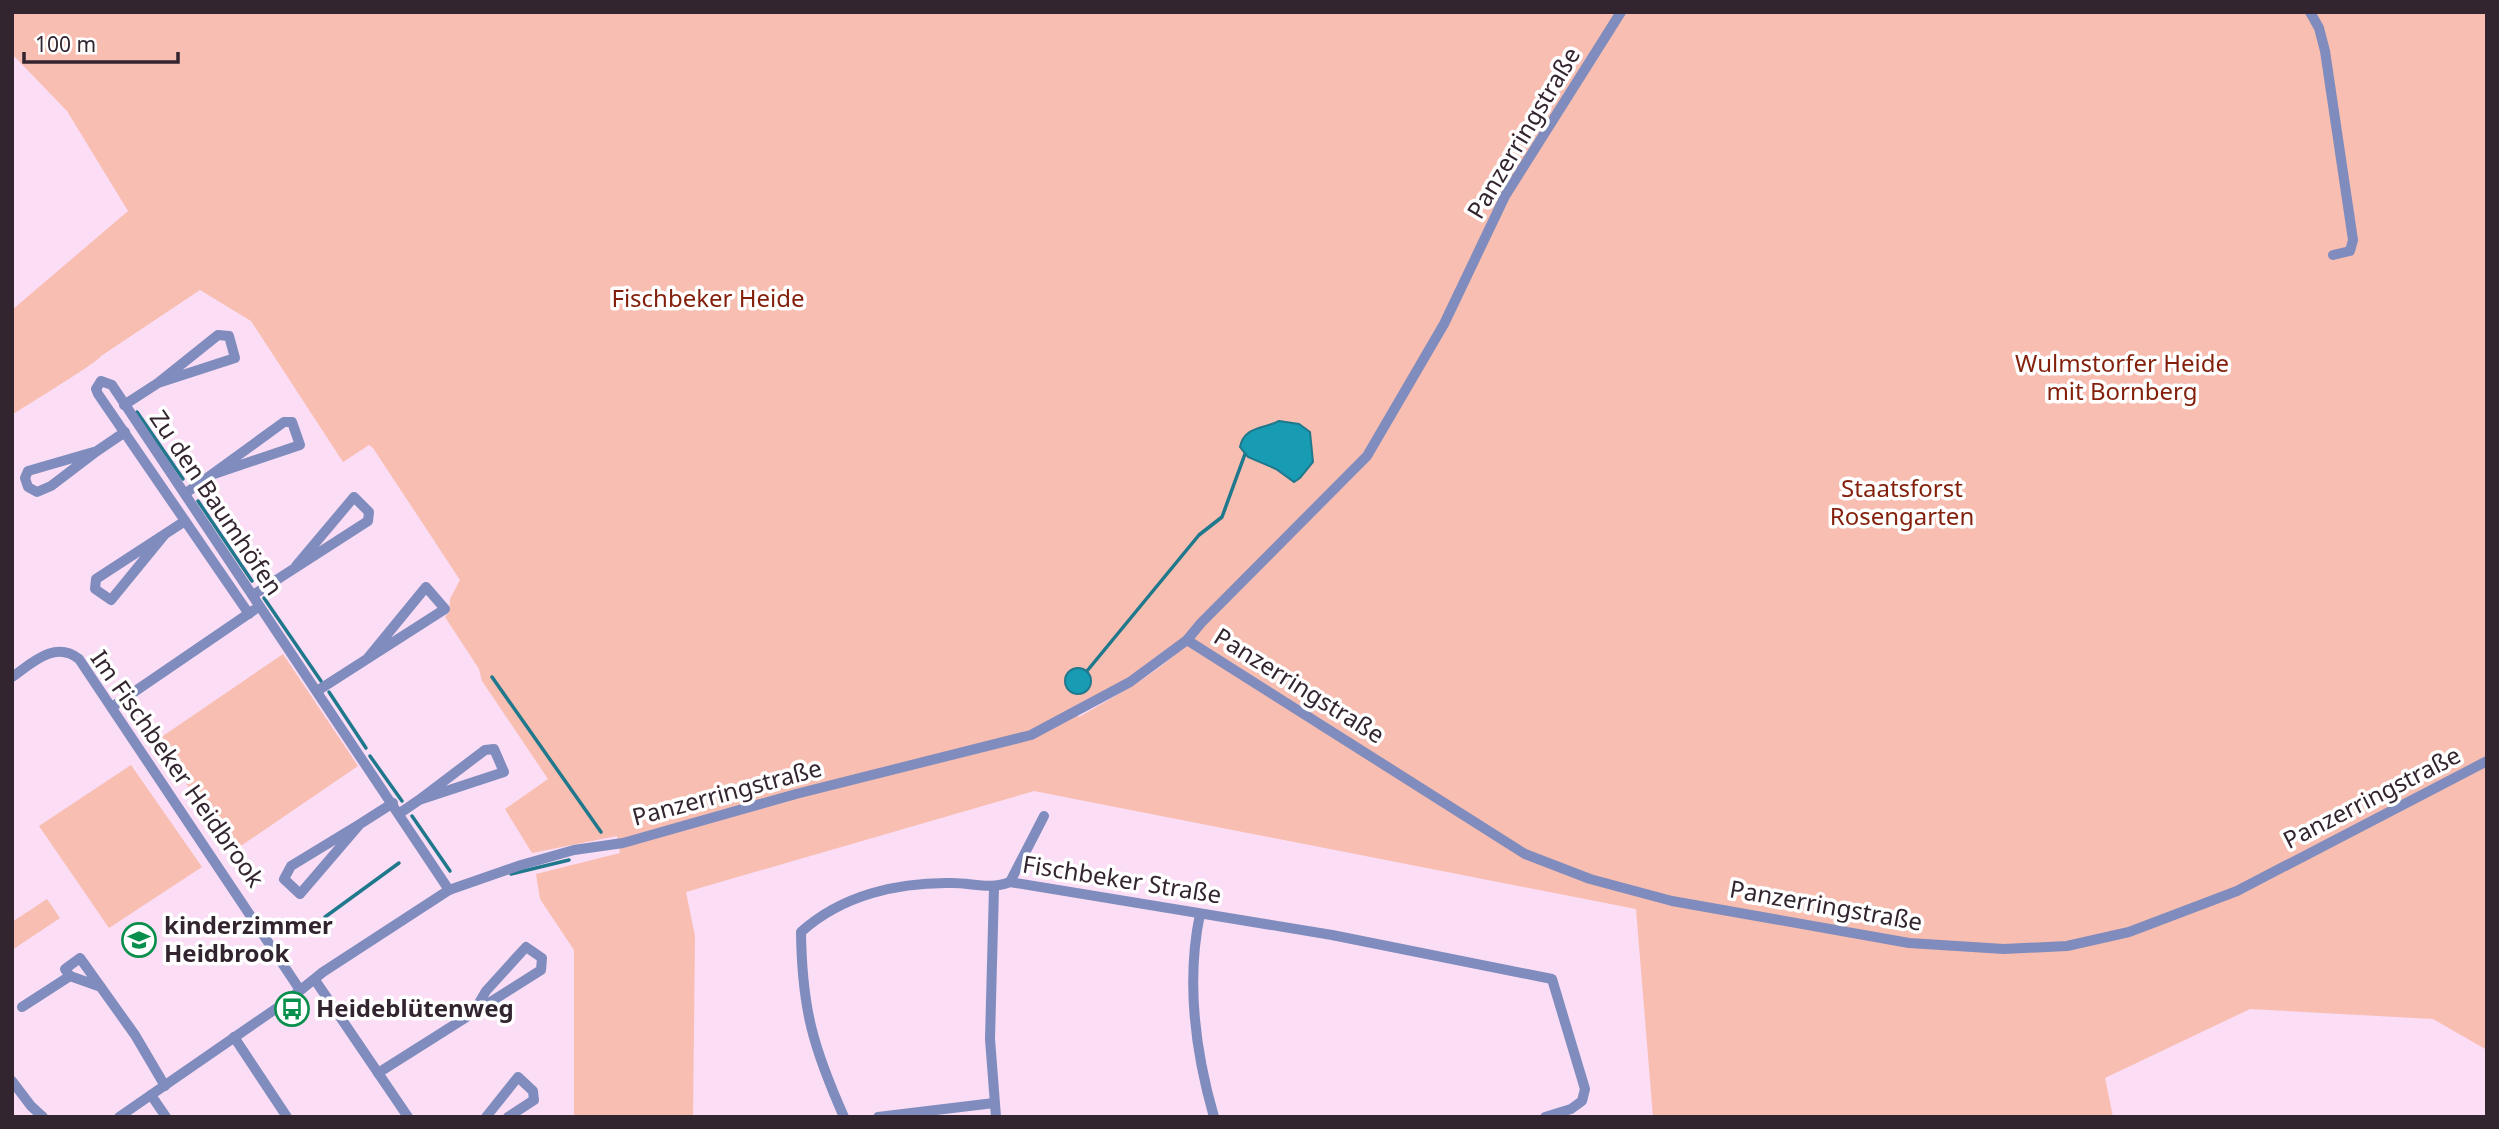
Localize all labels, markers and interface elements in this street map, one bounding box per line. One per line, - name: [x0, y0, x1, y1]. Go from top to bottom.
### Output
- scale bar: [24, 21, 178, 65]
- text: 100 m: [35, 30, 96, 58]
- street label: Panzerringstraße: [1458, 40, 1587, 224]
- park label: Fischbeker Heide: [611, 281, 805, 314]
- park label: Wulmstorfer Heide mit Bornberg: [2015, 346, 2229, 407]
- street label: Zu den Baumhöfen: [143, 403, 291, 601]
- park label: Staatsforst Rosengarten: [1830, 471, 1974, 532]
- street label: Panzerringstraße: [1208, 619, 1391, 750]
- street label: Im Fischbeker Heidbrook: [84, 643, 273, 893]
- street label: Panzerringstraße: [2277, 738, 2466, 856]
- street label: Panzerringstraße: [628, 750, 825, 833]
- street label: Fischbeker Straße: [1021, 847, 1224, 911]
- street label: Panzerringstraße: [1727, 871, 1925, 938]
- place label: kinderzimmer Heidbrook: [164, 908, 333, 969]
- school or university icon: kinderzimmer Heidbrook: [120, 921, 158, 959]
- bus stop icon: Heideblütenweg: [273, 990, 311, 1028]
- place label: Heideblütenweg: [316, 991, 514, 1024]

